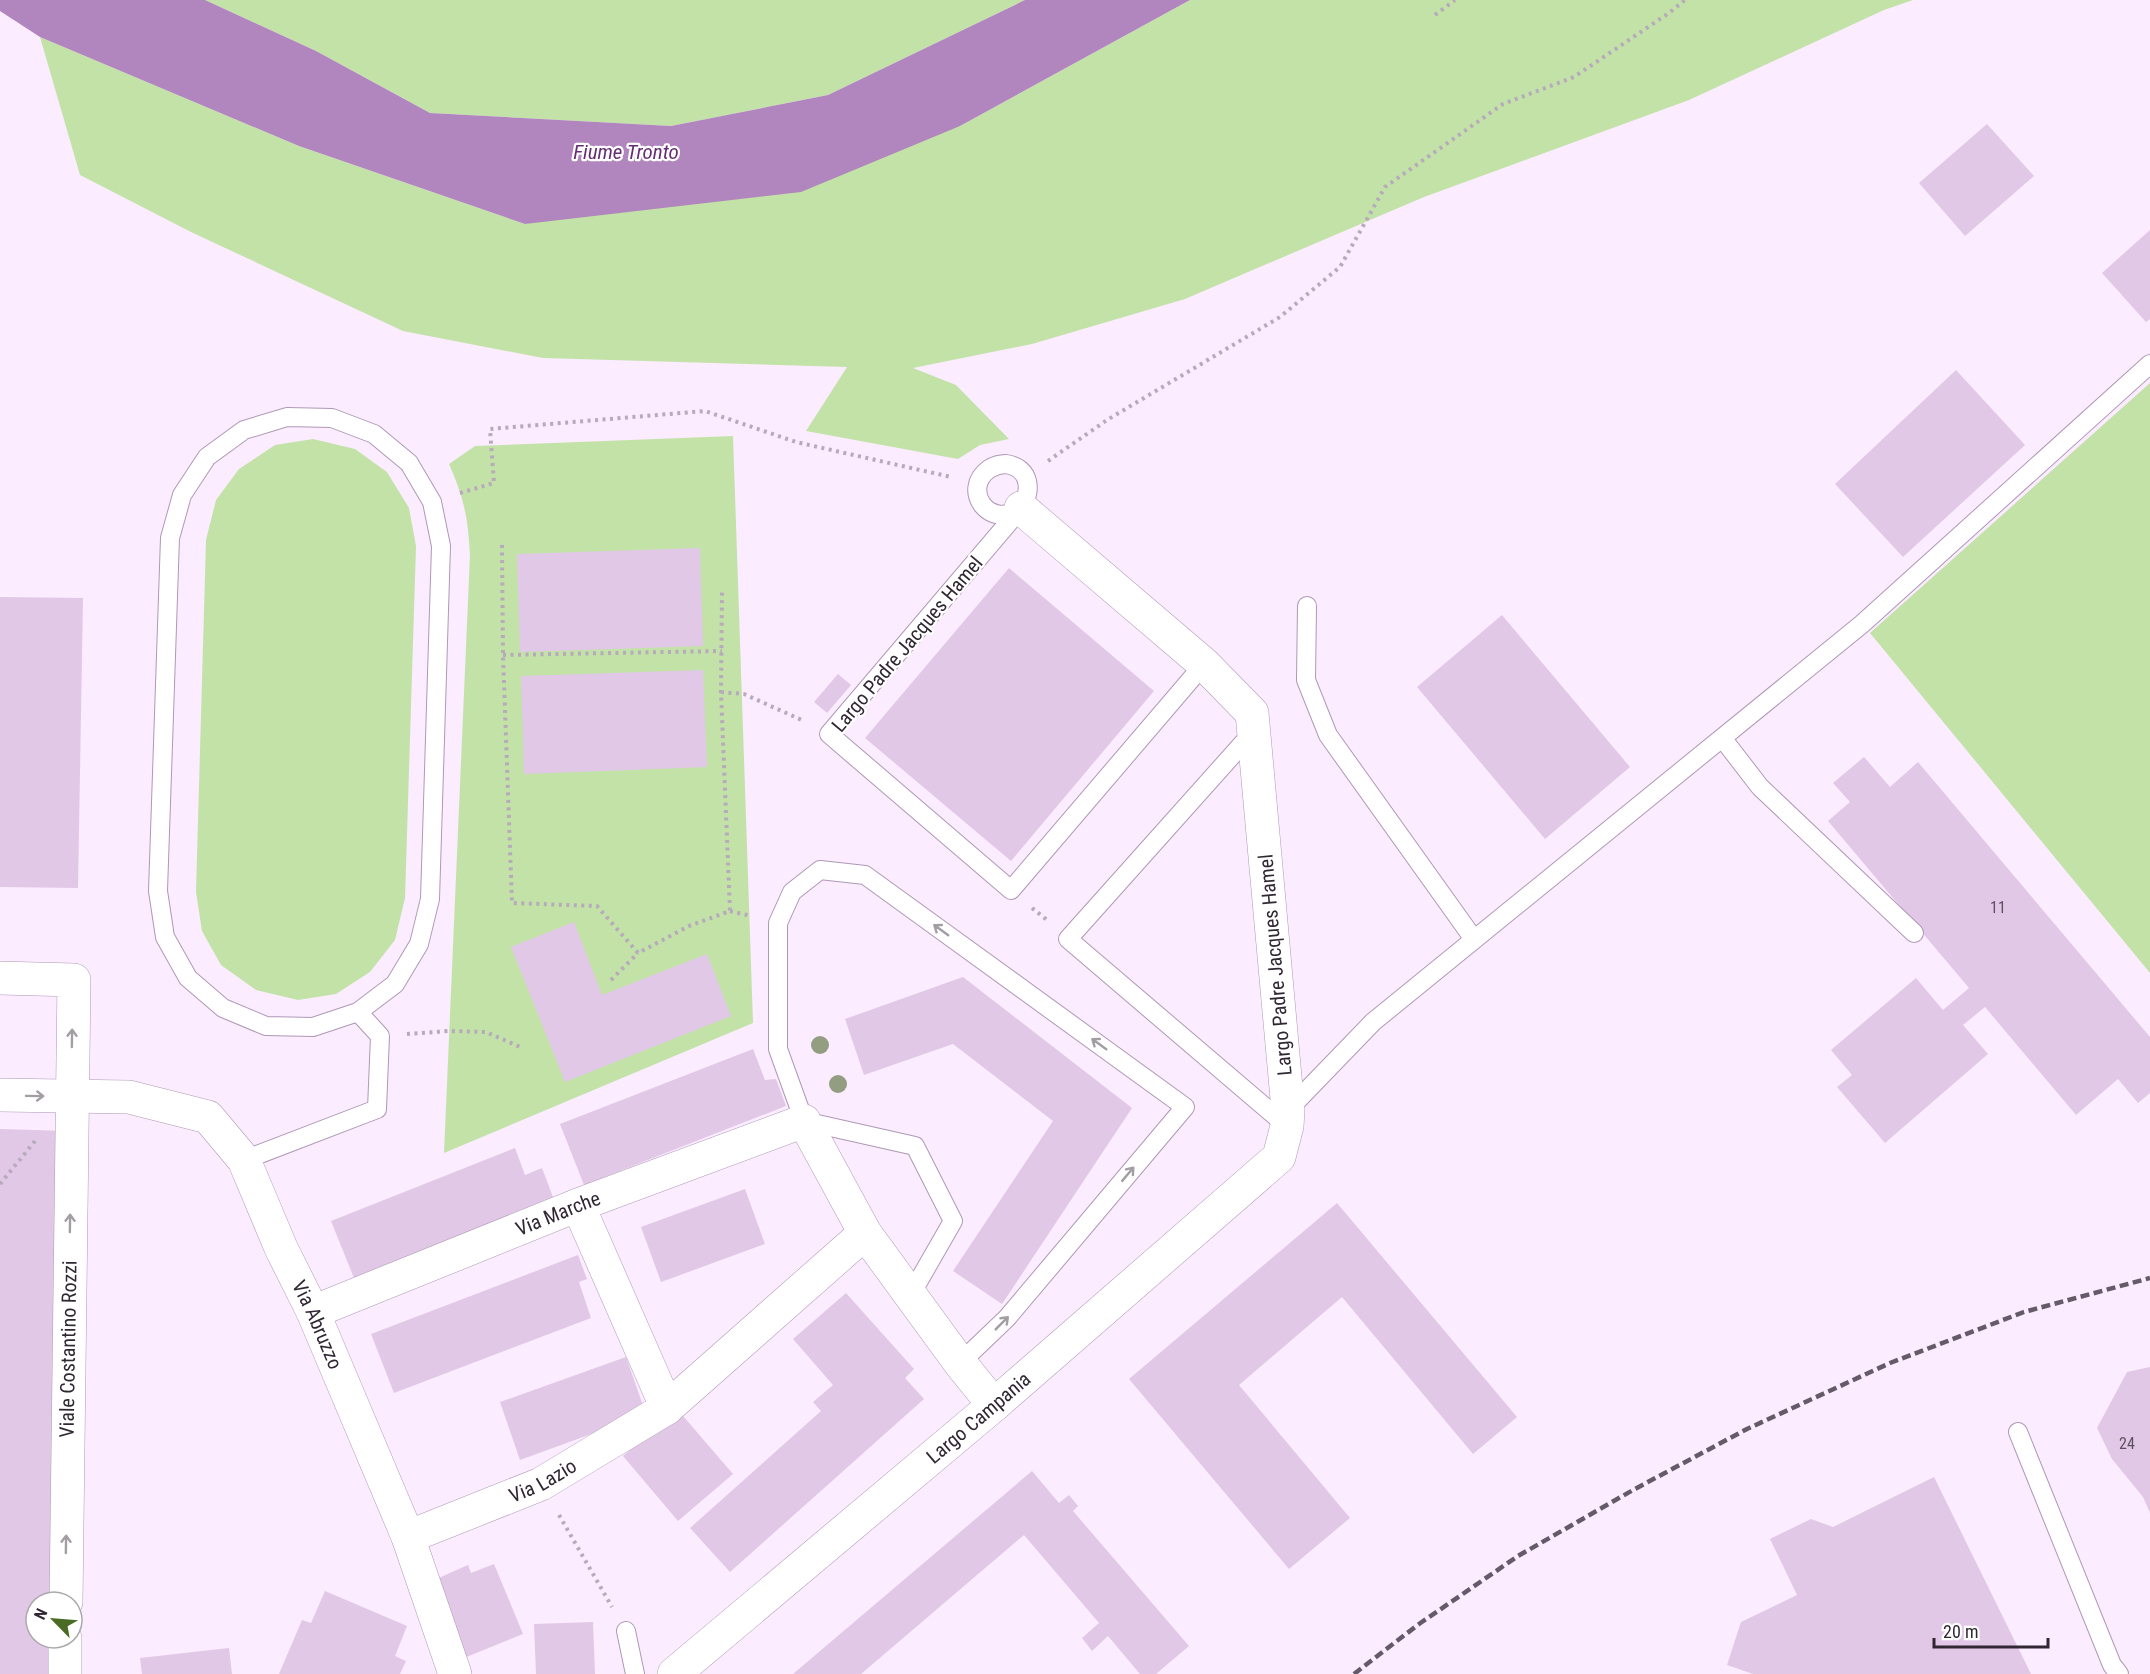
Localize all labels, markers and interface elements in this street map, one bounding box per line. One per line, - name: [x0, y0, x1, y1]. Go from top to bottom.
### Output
- water label: Fiume Tronto: [573, 140, 679, 164]
- street label: Largo Padre Jacques Hamel: [826, 551, 988, 737]
- street label: Largo Padre Jacques Hamel: [1253, 853, 1297, 1077]
- house number: 11: [1990, 898, 2006, 917]
- one-way arrow: [934, 924, 950, 936]
- one-way arrow: [66, 1029, 78, 1049]
- one-way arrow: [1092, 1038, 1108, 1050]
- one-way arrow: [25, 1090, 45, 1102]
- one-way arrow: [1121, 1167, 1135, 1182]
- street label: Via Marche: [512, 1186, 603, 1241]
- one-way arrow: [64, 1213, 75, 1233]
- street label: Viale Costantino Rozzi: [54, 1260, 82, 1438]
- street label: Via Abruzzo: [287, 1276, 348, 1373]
- one-way arrow: [994, 1315, 1009, 1330]
- street label: Largo Campania: [922, 1367, 1035, 1469]
- house number: 24: [2119, 1434, 2135, 1453]
- street label: Via Lazio: [505, 1454, 581, 1508]
- one-way arrow: [60, 1534, 72, 1554]
- north arrow: [24, 1590, 84, 1650]
- text: N: [30, 1605, 52, 1622]
- scale bar: [1934, 1611, 2048, 1649]
- text: 20 m: [1943, 1621, 1978, 1642]

